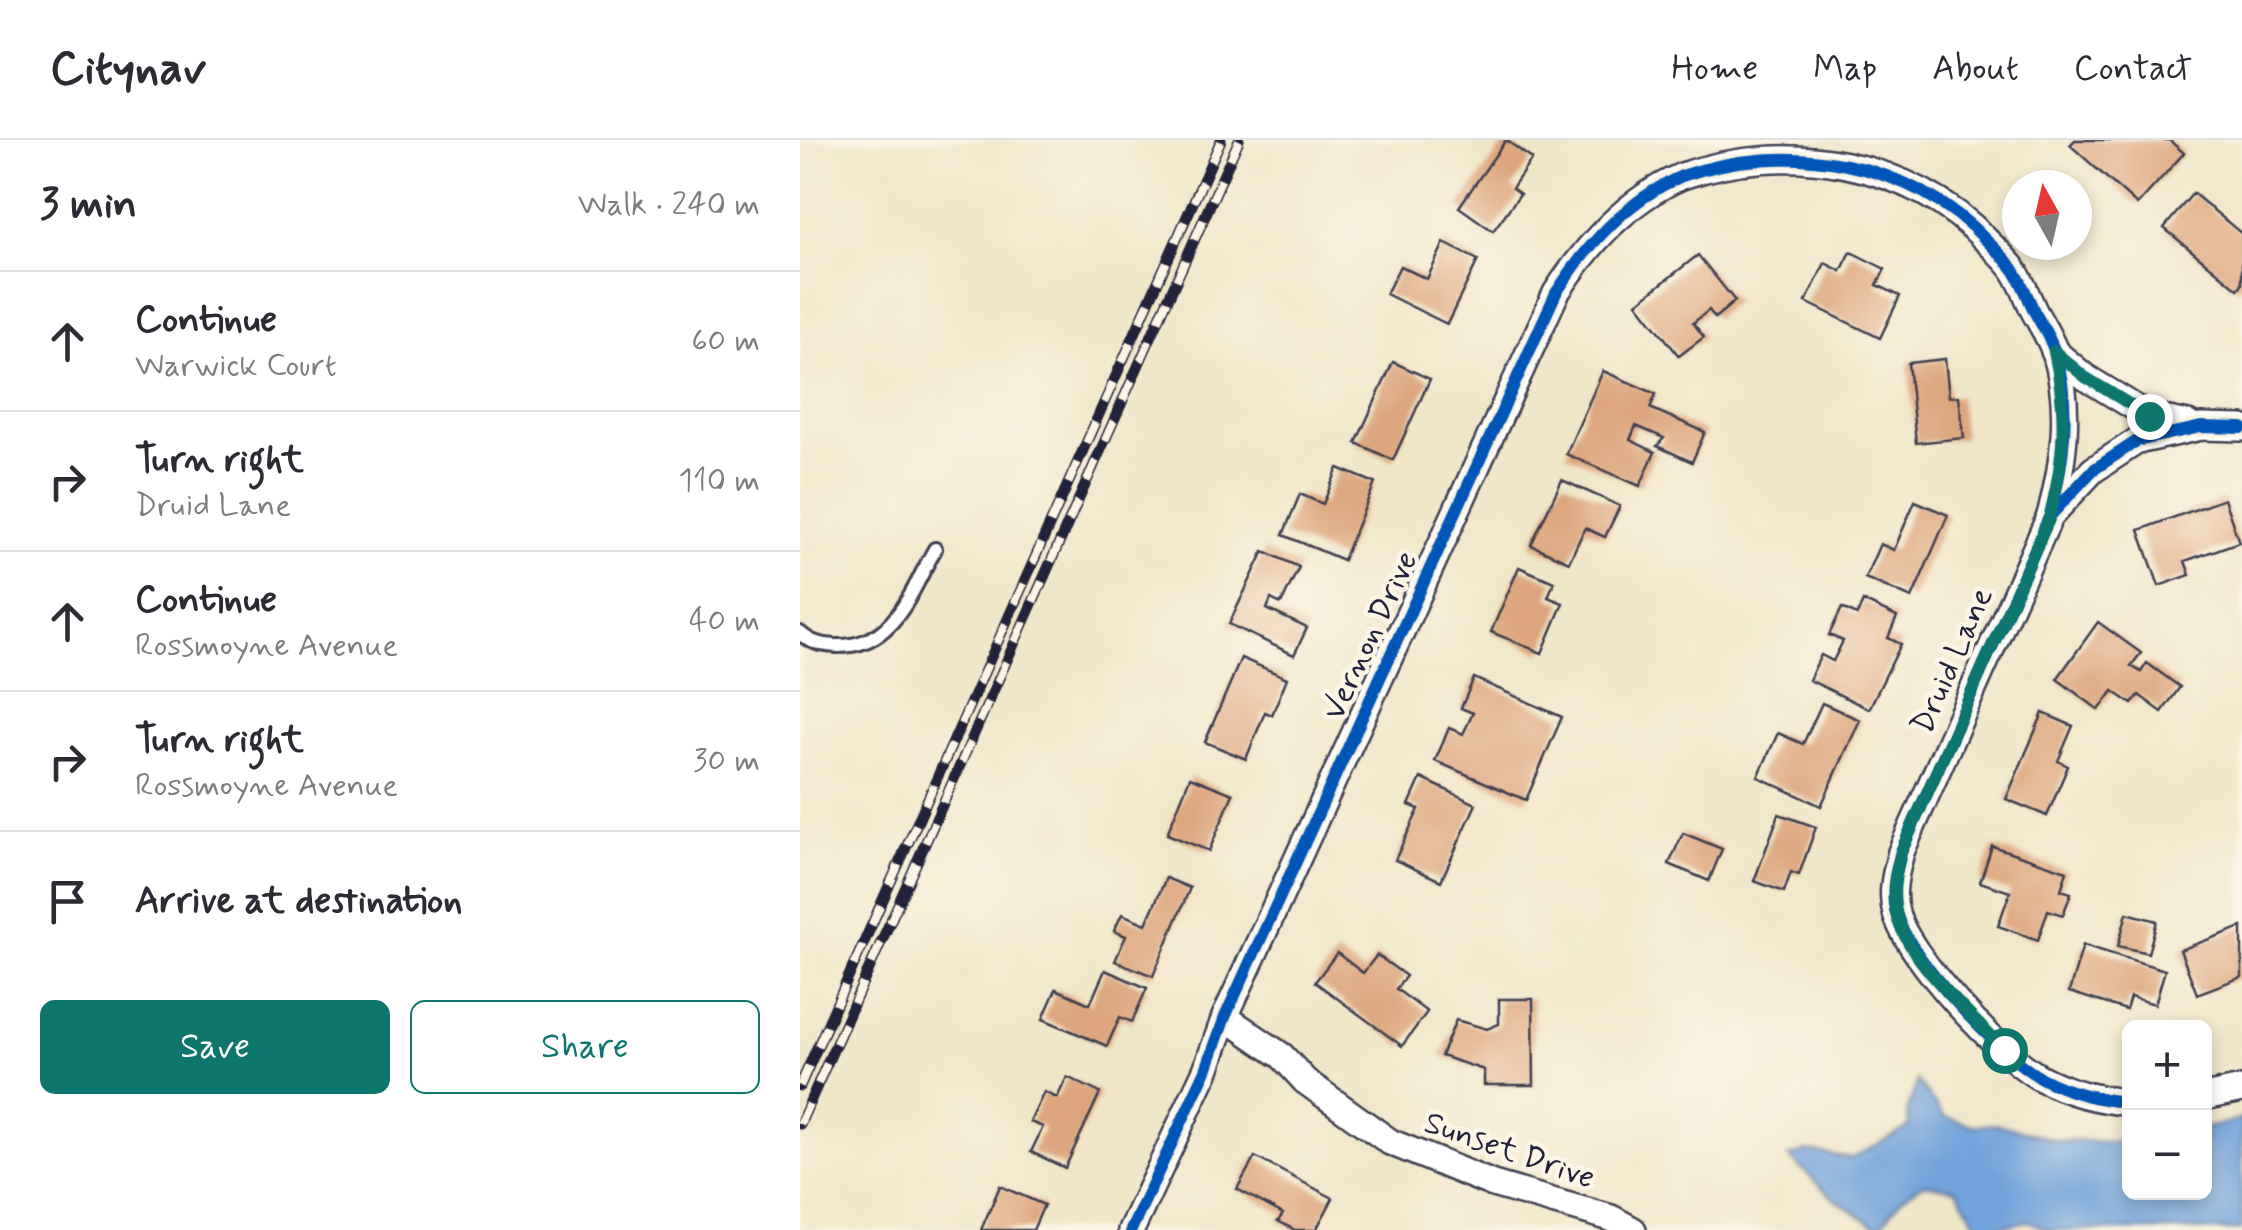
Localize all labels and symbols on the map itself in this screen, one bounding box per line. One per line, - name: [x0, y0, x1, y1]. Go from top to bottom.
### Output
- north arrow: [2002, 170, 2092, 260]
- route end: [2127, 394, 2173, 440]
- street label: Vernon Drive: [1313, 545, 1428, 727]
- street label: Druid Lane: [1902, 581, 2004, 741]
- route start: [1982, 1028, 2028, 1074]
- street label: Sunset Drive: [1419, 1102, 1600, 1200]

